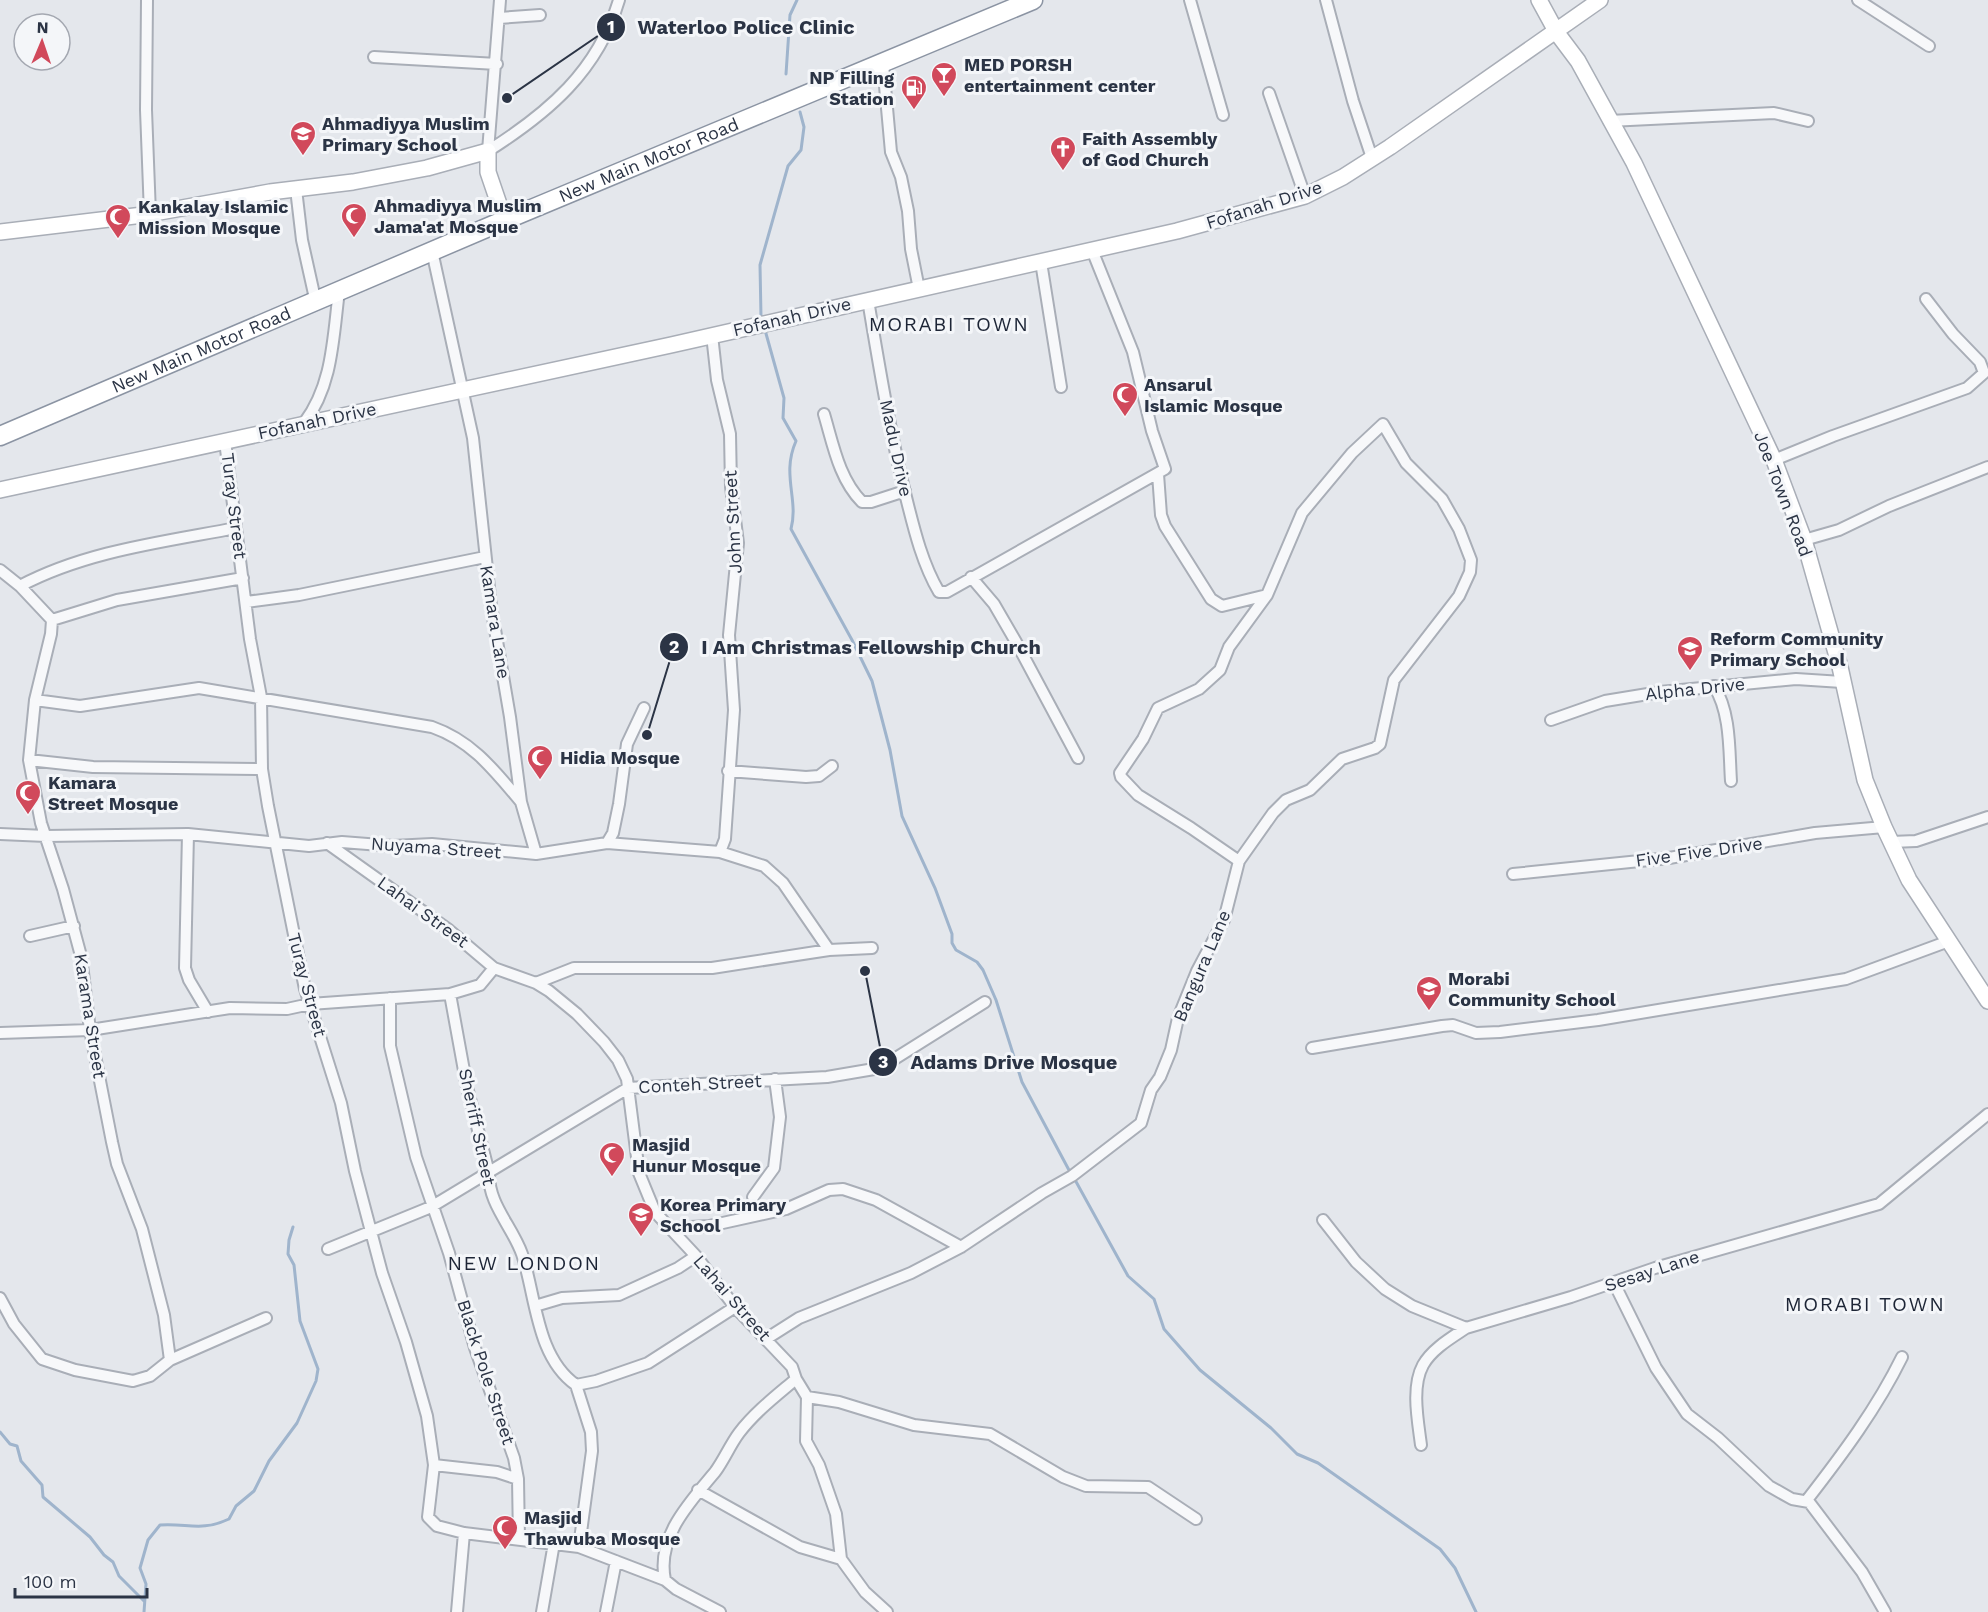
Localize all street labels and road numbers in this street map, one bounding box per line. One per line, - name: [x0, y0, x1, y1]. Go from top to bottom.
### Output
- street label: New Main Motor Road: [556, 113, 742, 206]
- street label: Fofanah Drive: [1203, 176, 1325, 233]
- street label: Fofanah Drive: [731, 293, 853, 340]
- street label: New Main Motor Road: [108, 302, 294, 397]
- street label: Madu Drive: [876, 397, 917, 498]
- street label: Fofanah Drive: [256, 398, 378, 443]
- street label: Joe Town Road: [1750, 428, 1817, 559]
- street label: Turay Street: [218, 452, 251, 561]
- street label: John Street: [719, 469, 746, 574]
- street label: Kamara Lane: [476, 564, 515, 680]
- street label: Alpha Drive: [1644, 673, 1746, 704]
- street label: Nuyama Street: [370, 832, 502, 863]
- street label: Five Five Drive: [1634, 832, 1764, 871]
- street label: Lahai Street: [374, 872, 473, 952]
- street label: Bangura Lane: [1169, 907, 1235, 1025]
- street label: Turay Street: [284, 931, 332, 1040]
- street label: Karama Street: [70, 952, 111, 1080]
- street label: Sheriff Street: [455, 1067, 500, 1188]
- street label: Conteh Street: [638, 1070, 763, 1097]
- street label: Sesay Lane: [1602, 1245, 1702, 1296]
- street label: Lahai Street: [689, 1250, 776, 1345]
- street label: Black Pole Street: [453, 1297, 520, 1447]

